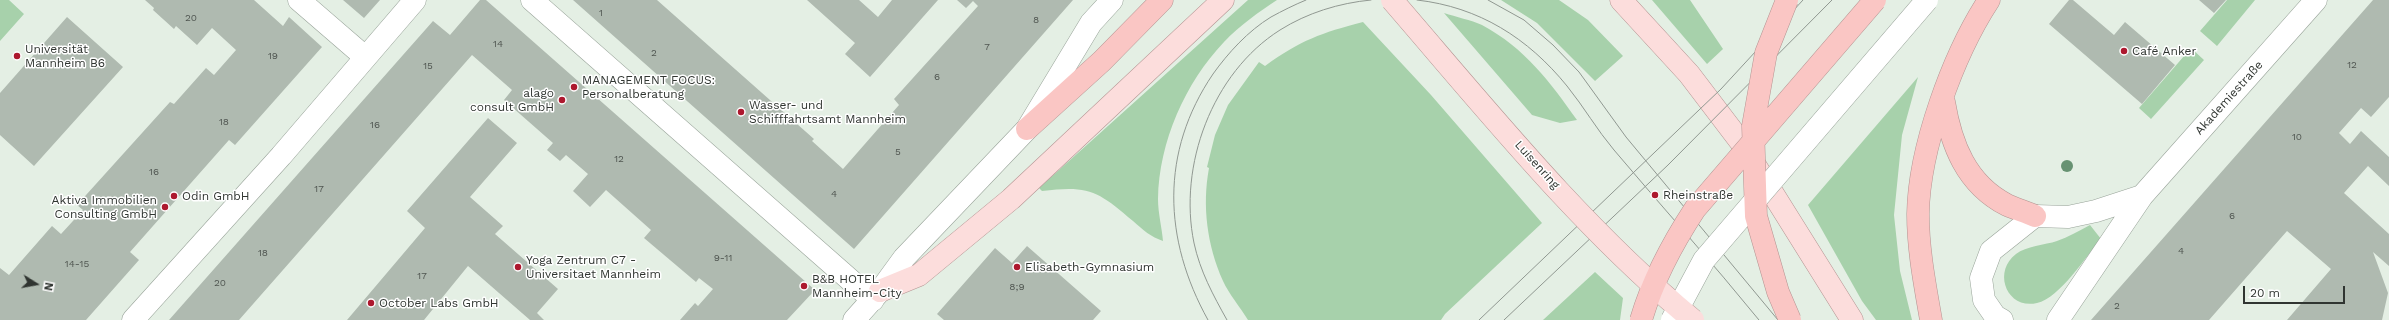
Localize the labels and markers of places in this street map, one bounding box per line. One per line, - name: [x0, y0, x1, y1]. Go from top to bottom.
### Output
- place label: Universität Mannheim B6: [25, 42, 105, 70]
- place label: Café Anker: [2132, 44, 2196, 58]
- marker: Café Anker: [2119, 46, 2129, 56]
- marker: Universität Mannheim B6: [12, 51, 22, 61]
- place label: MANAGEMENT FOCUS: Personalberatung: [582, 73, 715, 101]
- marker: MANAGEMENT FOCUS: Personalberatung: [569, 82, 579, 92]
- place label: alago consult GmbH: [470, 86, 554, 114]
- marker: alago consult GmbH: [557, 95, 567, 105]
- place label: Wasser- und Schifffahrtsamt Mannheim: [749, 98, 906, 126]
- marker: Wasser- und Schifffahrtsamt Mannheim: [736, 107, 746, 117]
- place label: Rheinstraße: [1663, 188, 1733, 202]
- place label: Odin GmbH: [182, 189, 250, 203]
- marker: Rheinstraße: [1650, 190, 1660, 200]
- marker: Odin GmbH: [169, 191, 179, 201]
- place label: Aktiva Immobilien Consulting GmbH: [52, 193, 157, 221]
- marker: Aktiva Immobilien Consulting GmbH: [160, 202, 170, 212]
- place label: Yoga Zentrum C7 - Universitaet Mannheim: [526, 253, 661, 281]
- place label: Elisabeth-Gymnasium: [1025, 260, 1154, 274]
- marker: Yoga Zentrum C7 - Universitaet Mannheim: [513, 262, 523, 272]
- marker: Elisabeth-Gymnasium: [1012, 262, 1022, 272]
- place label: B&B HOTEL Mannheim-City: [812, 272, 902, 300]
- marker: B&B HOTEL Mannheim-City: [799, 281, 809, 291]
- place label: October Labs GmbH: [379, 296, 499, 310]
- marker: October Labs GmbH: [366, 298, 376, 308]

